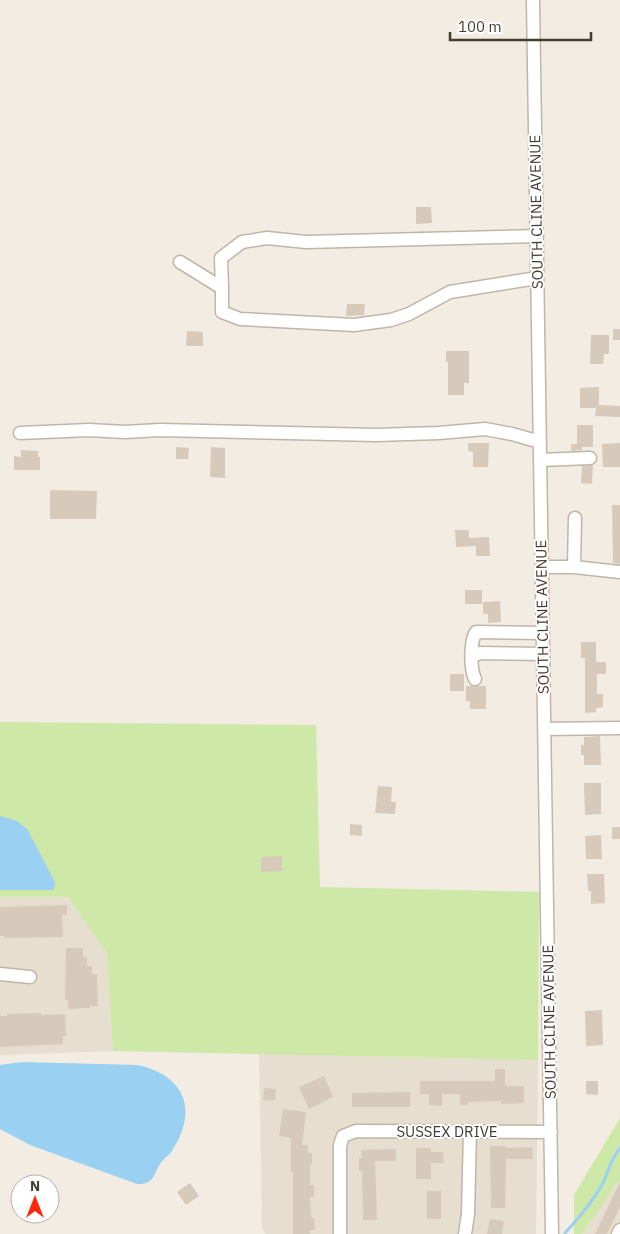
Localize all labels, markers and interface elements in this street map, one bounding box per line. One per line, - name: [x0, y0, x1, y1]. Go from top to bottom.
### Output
- scale bar: [450, 10, 591, 42]
- text: 100 m: [458, 17, 502, 36]
- street label: SOUTH CLINE AVENUE: [525, 135, 547, 289]
- street label: SOUTH CLINE AVENUE: [531, 540, 553, 694]
- street label: SOUTH CLINE AVENUE: [538, 945, 560, 1099]
- street label: SUSSEX DRIVE: [396, 1122, 498, 1141]
- north arrow: [10, 1174, 60, 1224]
- text: N: [30, 1177, 40, 1195]

